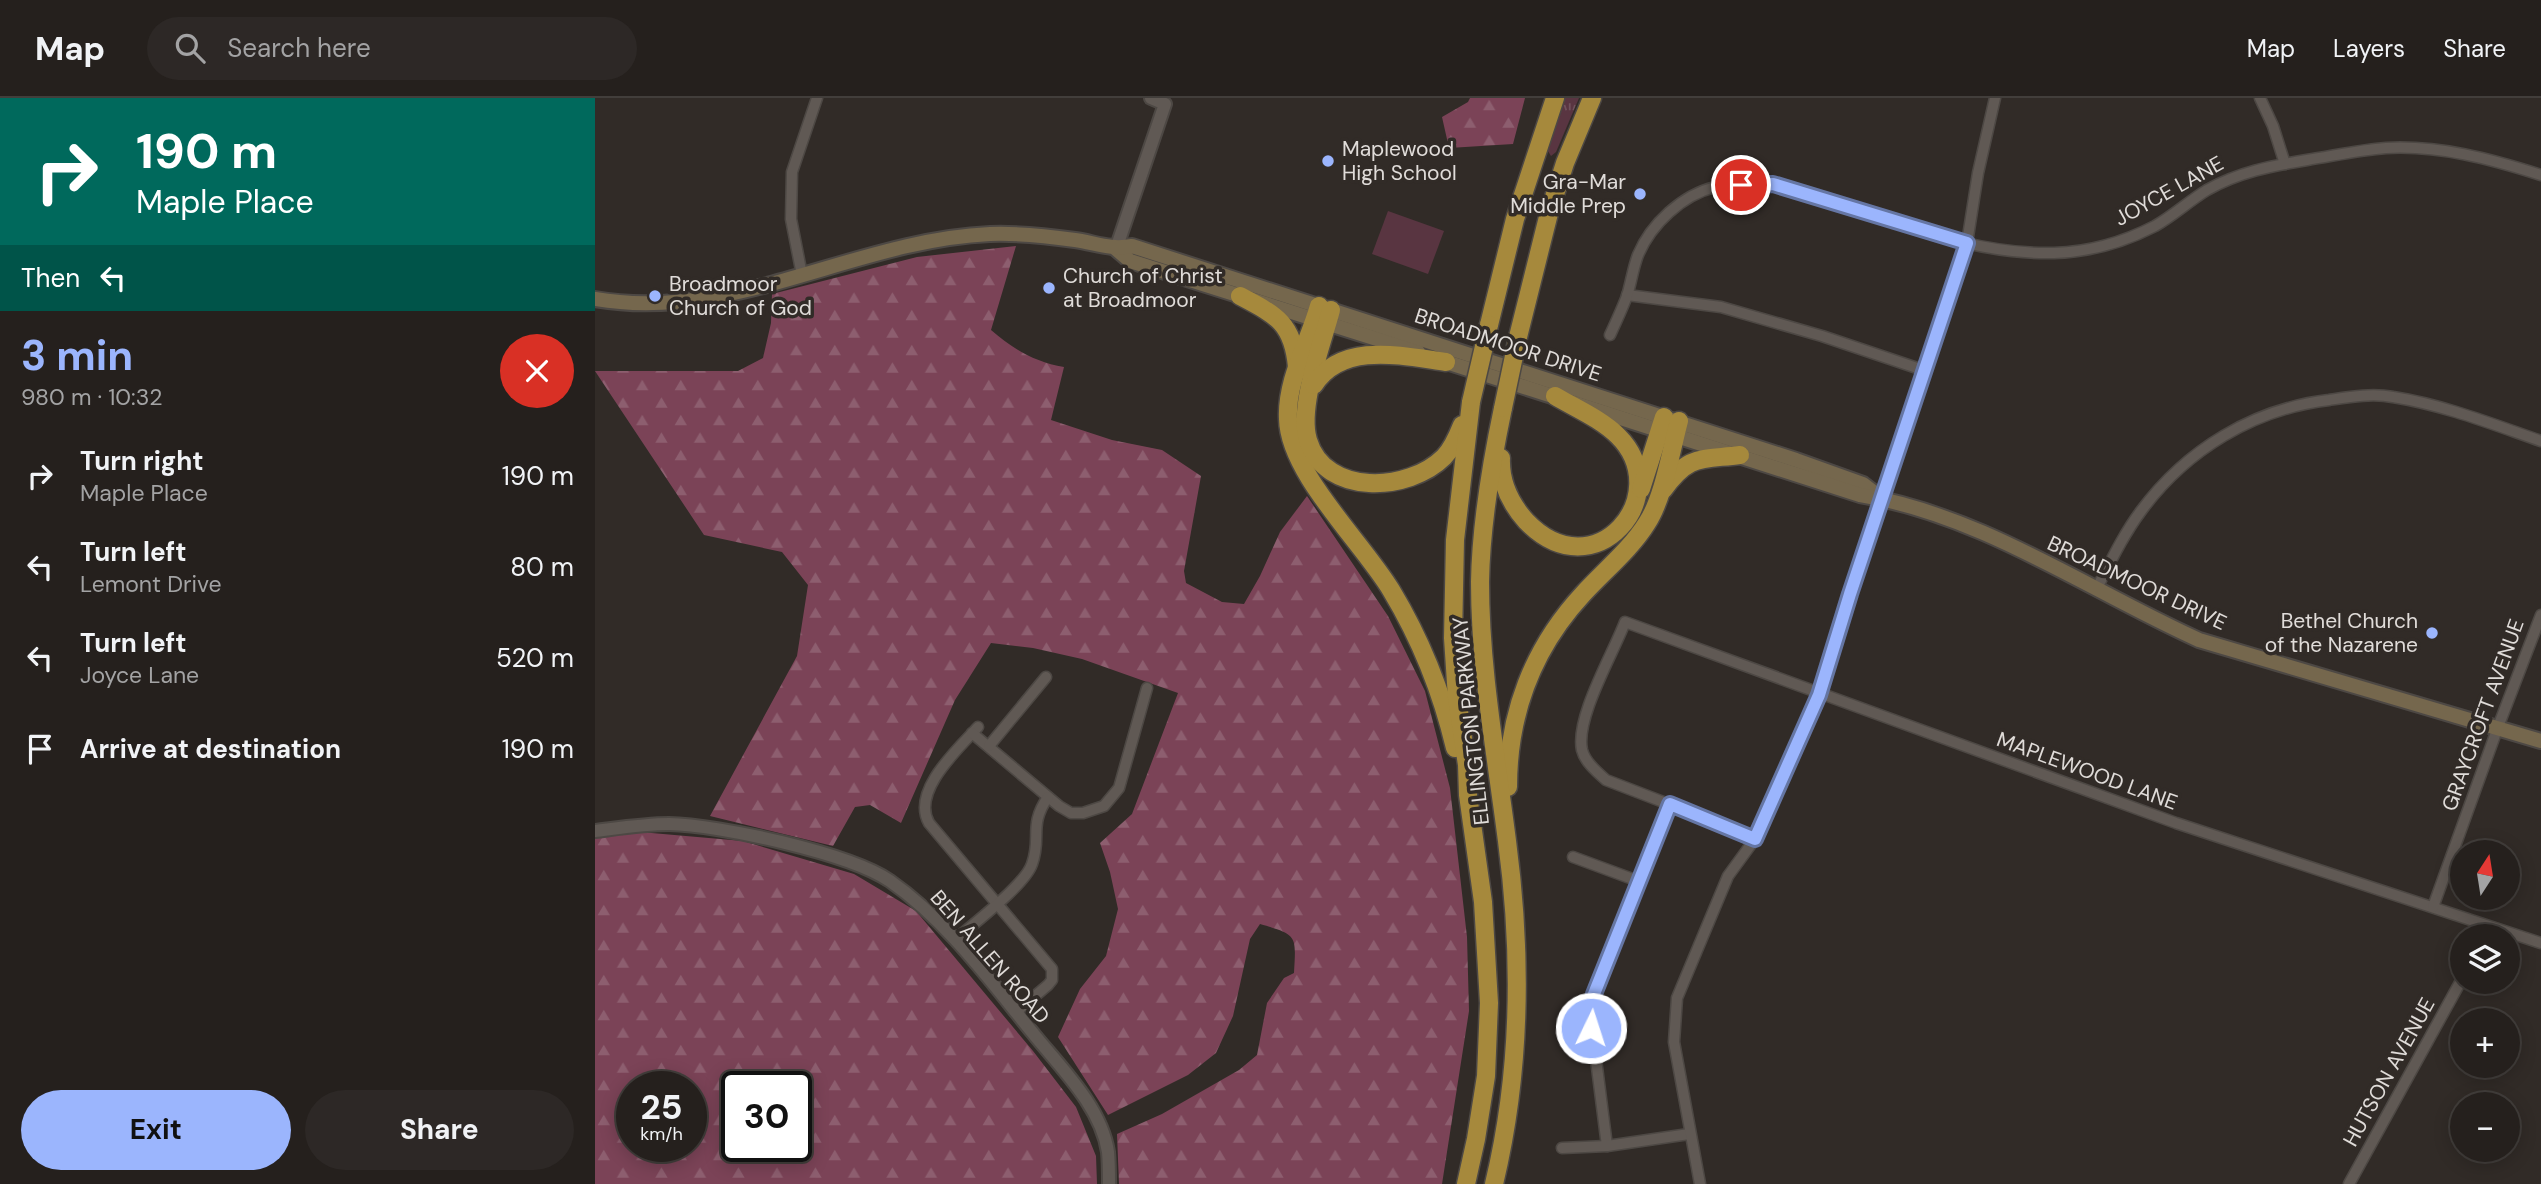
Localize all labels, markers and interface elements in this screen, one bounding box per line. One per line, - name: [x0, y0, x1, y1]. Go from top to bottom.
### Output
- search box: [147, 17, 637, 80]
- text: Map: [35, 27, 105, 70]
- icon: search: [171, 29, 209, 67]
- text: Search here: [227, 31, 371, 65]
- text: Map: [2247, 33, 2295, 64]
- text: Layers: [2333, 33, 2405, 64]
- text: Share: [2443, 33, 2506, 64]
- text: 190 m: [136, 119, 277, 183]
- icon: right: [21, 126, 112, 217]
- place label: Maplewood High School: [1342, 135, 1457, 187]
- street label: JOYCE LANE: [2109, 149, 2229, 233]
- marker: Maplewood High School: [1320, 153, 1336, 169]
- pin: [1711, 155, 1771, 215]
- icon: arrive: [1722, 166, 1760, 204]
- place label: Gra-Mar Middle Prep: [1510, 168, 1626, 220]
- text: Maple Place: [136, 181, 314, 223]
- marker: Gra-Mar Middle Prep: [1632, 186, 1648, 202]
- icon: left: [94, 259, 132, 297]
- text: Then: [21, 261, 80, 295]
- place label: Church of Christ at Broadmoor: [1063, 262, 1223, 314]
- place label: Broadmoor Church of God: [669, 270, 812, 322]
- marker: Church of Christ at Broadmoor: [1041, 280, 1057, 296]
- marker: Broadmoor Church of God: [647, 288, 663, 304]
- street label: BROADMOOR DRIVE: [1411, 302, 1605, 388]
- text: 3 min: [21, 328, 133, 383]
- button: close: [500, 334, 574, 408]
- text: 980 m · 10:32: [21, 382, 163, 412]
- text: Turn right: [80, 444, 204, 478]
- icon: right: [21, 457, 59, 495]
- text: 190 m: [502, 459, 574, 493]
- text: Maple Place: [80, 478, 208, 508]
- street label: BROADMOOR DRIVE: [2043, 529, 2231, 637]
- text: Turn left: [80, 535, 187, 569]
- icon: left: [21, 548, 59, 586]
- text: 80 m: [510, 550, 574, 584]
- text: Lemont Drive: [80, 569, 222, 599]
- place label: Bethel Church of the Nazarene: [2265, 607, 2418, 659]
- street label: GRAYCROFT AVENUE: [2435, 615, 2531, 815]
- street label: ELLINGTON PARKWAY: [1446, 616, 1496, 826]
- marker: Bethel Church of the Nazarene: [2424, 625, 2440, 641]
- text: Turn left: [80, 626, 187, 660]
- icon: left: [21, 639, 59, 677]
- text: 520 m: [496, 641, 574, 675]
- text: Joyce Lane: [80, 660, 199, 690]
- street label: MAPLEWOOD LANE: [1993, 725, 2181, 817]
- icon: arrive: [21, 730, 59, 768]
- text: Arrive at destination: [80, 732, 341, 766]
- text: 190 m: [502, 732, 574, 766]
- north arrow: [2450, 840, 2520, 910]
- map controls: [2450, 840, 2520, 1162]
- street label: BEN ALLEN ROAD: [924, 884, 1056, 1030]
- button: layers: [2450, 924, 2520, 994]
- position arrow: [1554, 991, 1628, 1065]
- street label: HUTSON AVENUE: [2337, 993, 2441, 1151]
- button: +: [2450, 1008, 2520, 1078]
- speed limit sign: 30: [721, 1071, 812, 1162]
- text: 25: [641, 1084, 682, 1130]
- button: Exit: [21, 1090, 291, 1170]
- button: Share: [305, 1090, 574, 1170]
- button: −: [2450, 1092, 2520, 1162]
- text: km/h: [640, 1122, 683, 1146]

